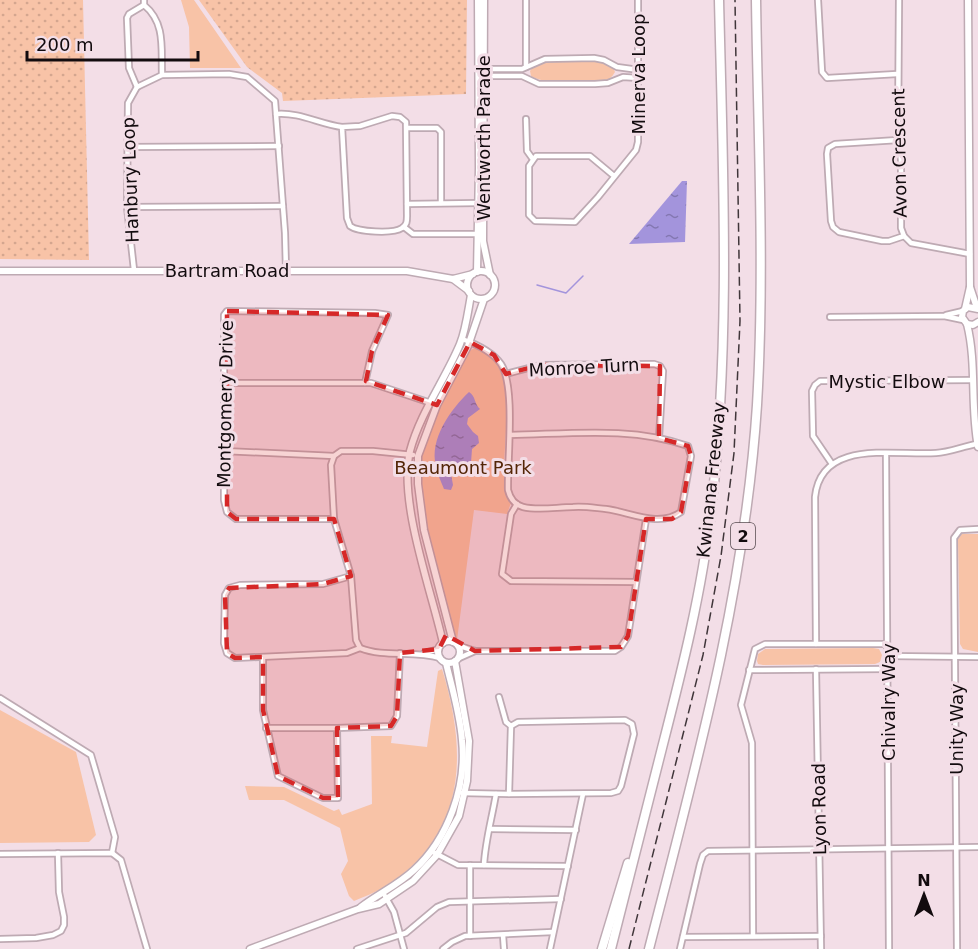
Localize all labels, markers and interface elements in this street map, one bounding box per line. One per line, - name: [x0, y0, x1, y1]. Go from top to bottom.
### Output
- street label: Minerva Loop: [628, 14, 649, 134]
- scale bar: [27, 24, 198, 62]
- text: 200 m: [36, 34, 94, 55]
- street label: Wentworth Parade: [473, 55, 494, 221]
- street label: Avon Crescent: [887, 88, 911, 218]
- street label: Hanbury Loop: [117, 117, 143, 243]
- street label: Bartram Road: [165, 260, 289, 281]
- street label: Montgomery Drive: [213, 320, 237, 488]
- street label: Monroe Turn: [528, 354, 640, 380]
- street label: Mystic Elbow: [829, 371, 945, 392]
- street label: Kwinana Freeway: [692, 401, 730, 559]
- park label: Beaumont Park: [394, 457, 532, 478]
- road number: 2: [731, 523, 755, 549]
- street label: Chivalry Way: [878, 643, 899, 761]
- street label: Unity Way: [946, 683, 967, 775]
- street label: Lyon Road: [808, 763, 830, 855]
- north arrow: [894, 865, 954, 925]
- text: N: [917, 871, 931, 890]

